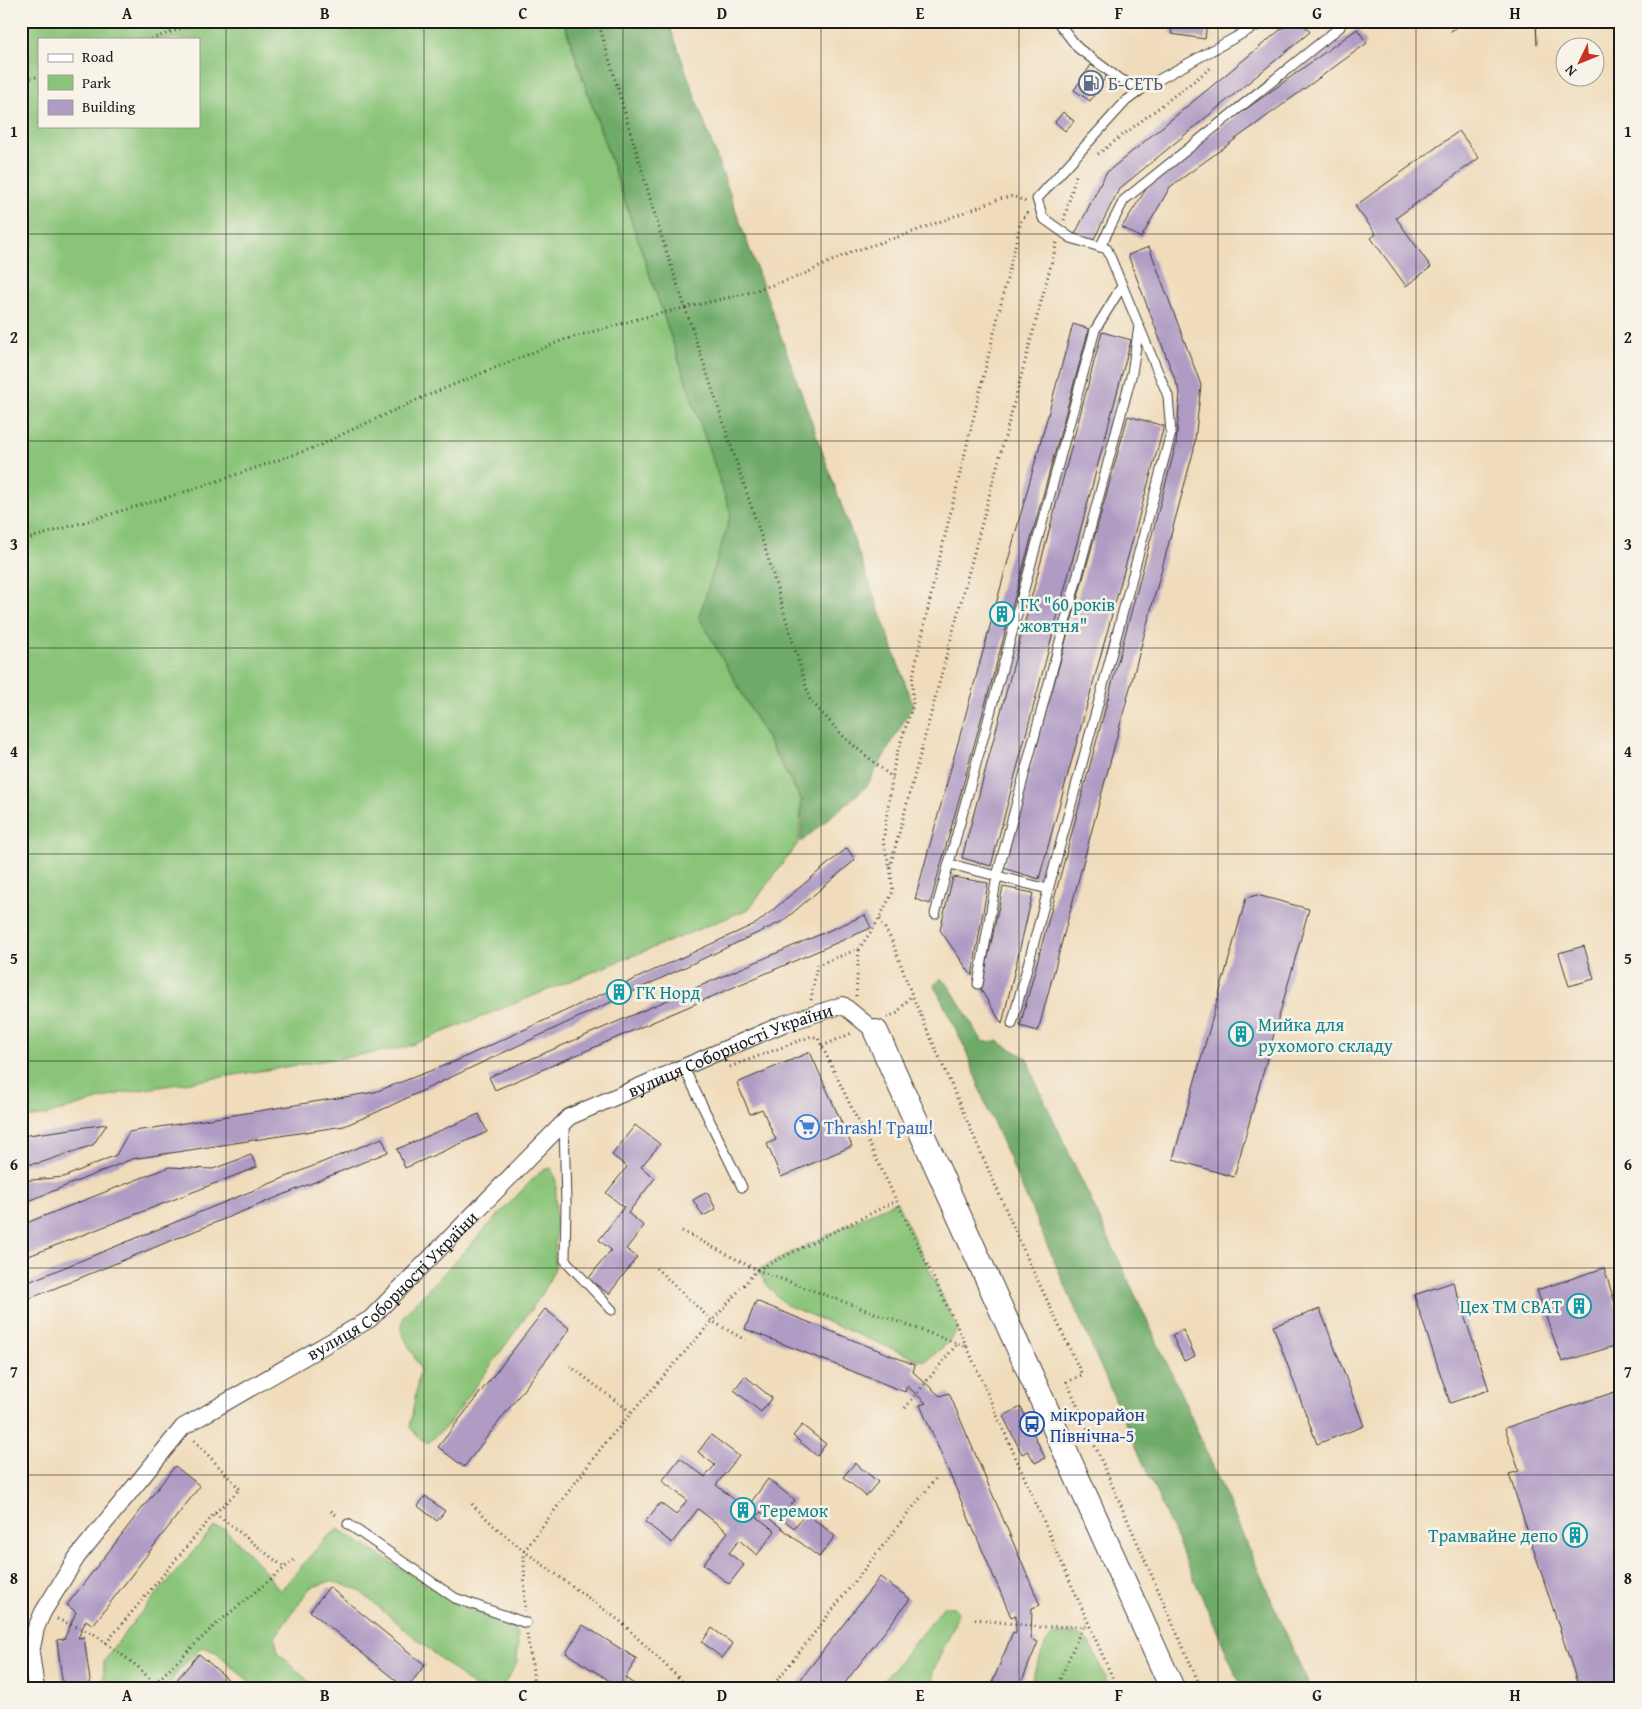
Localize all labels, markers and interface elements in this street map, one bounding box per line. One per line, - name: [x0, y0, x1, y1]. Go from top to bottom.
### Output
- text: A: [122, 1, 133, 25]
- text: B: [320, 1, 330, 25]
- text: C: [518, 1, 528, 25]
- text: D: [717, 1, 727, 25]
- text: E: [916, 1, 925, 25]
- text: F: [1115, 1, 1123, 25]
- text: G: [1312, 1, 1322, 25]
- text: H: [1509, 1, 1521, 25]
- legend: [38, 38, 200, 128]
- north arrow: [1554, 38, 1604, 88]
- text: Road: [82, 46, 113, 67]
- text: N: [1560, 60, 1581, 81]
- fuel station icon: Б-СЕТЬ: [1078, 70, 1104, 96]
- place label: Б-СЕТЬ: [1108, 70, 1163, 97]
- text: Park: [82, 72, 111, 93]
- text: Building: [82, 96, 136, 117]
- text: 1: [10, 119, 18, 143]
- text: 1: [1624, 119, 1632, 143]
- text: 2: [10, 325, 18, 349]
- text: 2: [1624, 325, 1632, 349]
- text: 3: [10, 532, 18, 556]
- text: 3: [1624, 532, 1632, 556]
- place label: ГК "60 років жовтня": [1020, 591, 1115, 639]
- building icon: ГК "60 років жовтня": [989, 601, 1015, 627]
- text: 4: [10, 739, 18, 763]
- text: 4: [1624, 739, 1632, 763]
- text: 5: [10, 946, 18, 970]
- text: 5: [1624, 946, 1632, 970]
- building icon: ГК Норд: [606, 979, 632, 1005]
- place label: ГК Норд: [636, 979, 701, 1006]
- street label: вулиця Соборності України: [623, 996, 836, 1104]
- place label: Мийка для рухомого складу: [1258, 1011, 1393, 1059]
- building icon: Мийка для рухомого складу: [1228, 1021, 1254, 1047]
- supermarket icon: Thrash! Траш!: [794, 1114, 820, 1140]
- place label: Thrash! Траш!: [824, 1114, 933, 1141]
- text: 6: [10, 1152, 18, 1176]
- text: 6: [1624, 1152, 1632, 1176]
- street label: вулиця Соборності України: [301, 1204, 484, 1366]
- place label: Цех ТМ СВАТ: [1460, 1293, 1562, 1320]
- building icon: Цех ТМ СВАТ: [1566, 1293, 1592, 1319]
- text: 7: [10, 1359, 18, 1383]
- text: 7: [1624, 1359, 1632, 1383]
- place label: мікрорайон Північна-5: [1050, 1401, 1145, 1449]
- bus stop icon: мікрорайон Північна-5: [1019, 1411, 1045, 1437]
- building icon: Теремок: [730, 1497, 756, 1523]
- place label: Теремок: [760, 1497, 829, 1524]
- place label: Трамвайне депо: [1428, 1522, 1558, 1549]
- building icon: Трамвайне депо: [1562, 1522, 1588, 1548]
- text: 8: [10, 1566, 18, 1590]
- text: 8: [1624, 1566, 1632, 1590]
- text: A: [122, 1683, 133, 1707]
- text: B: [320, 1683, 330, 1707]
- text: C: [518, 1683, 528, 1707]
- text: D: [717, 1683, 727, 1707]
- text: E: [916, 1683, 925, 1707]
- text: F: [1115, 1683, 1123, 1707]
- text: G: [1312, 1683, 1322, 1707]
- text: H: [1509, 1683, 1521, 1707]

